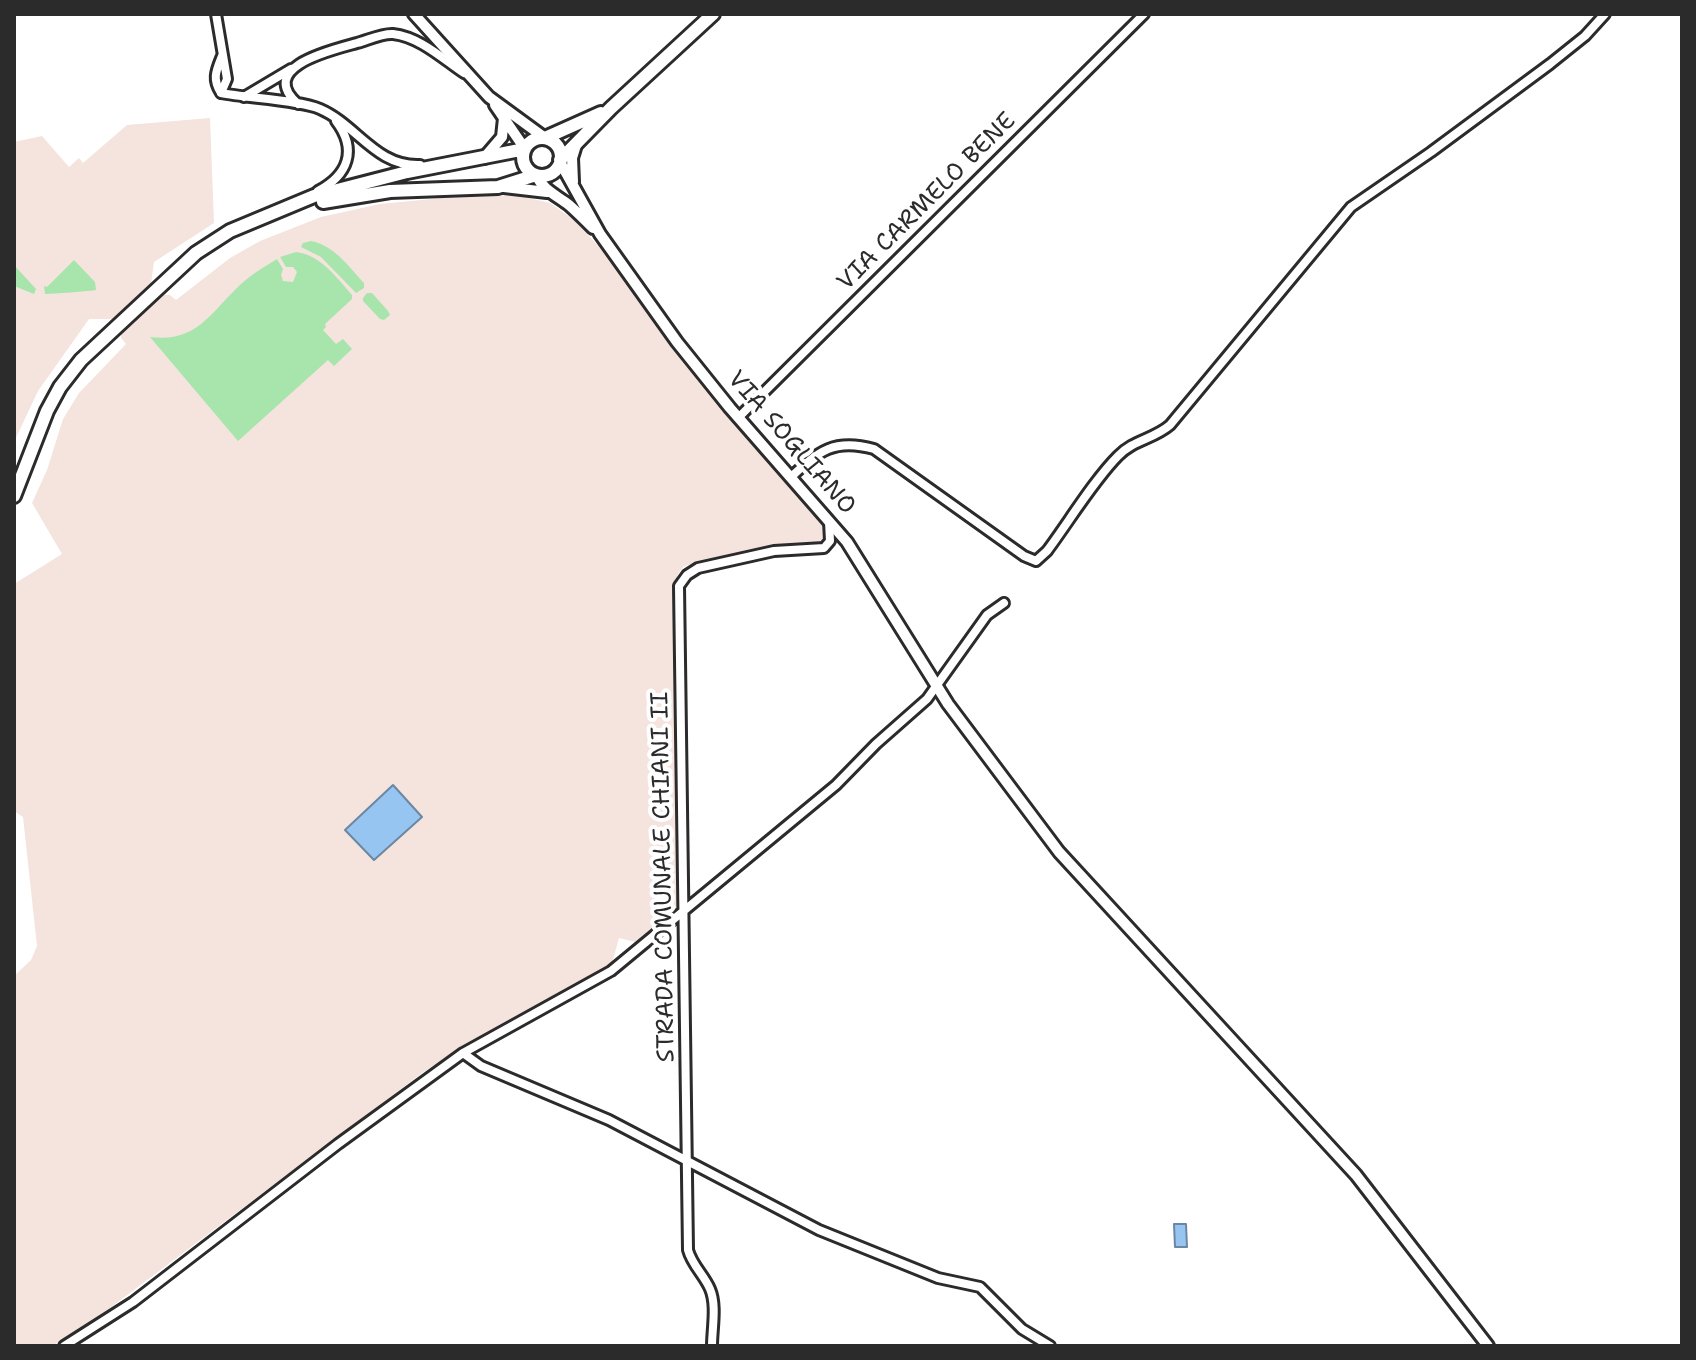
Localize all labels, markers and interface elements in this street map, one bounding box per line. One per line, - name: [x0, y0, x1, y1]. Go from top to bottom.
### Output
- street label: VIA CARMELO BENE: [832, 107, 1022, 297]
- street label: VIA SOGLIANO: [721, 365, 861, 521]
- street label: STRADA COMUNALE CHIANI II: [646, 692, 682, 1062]

